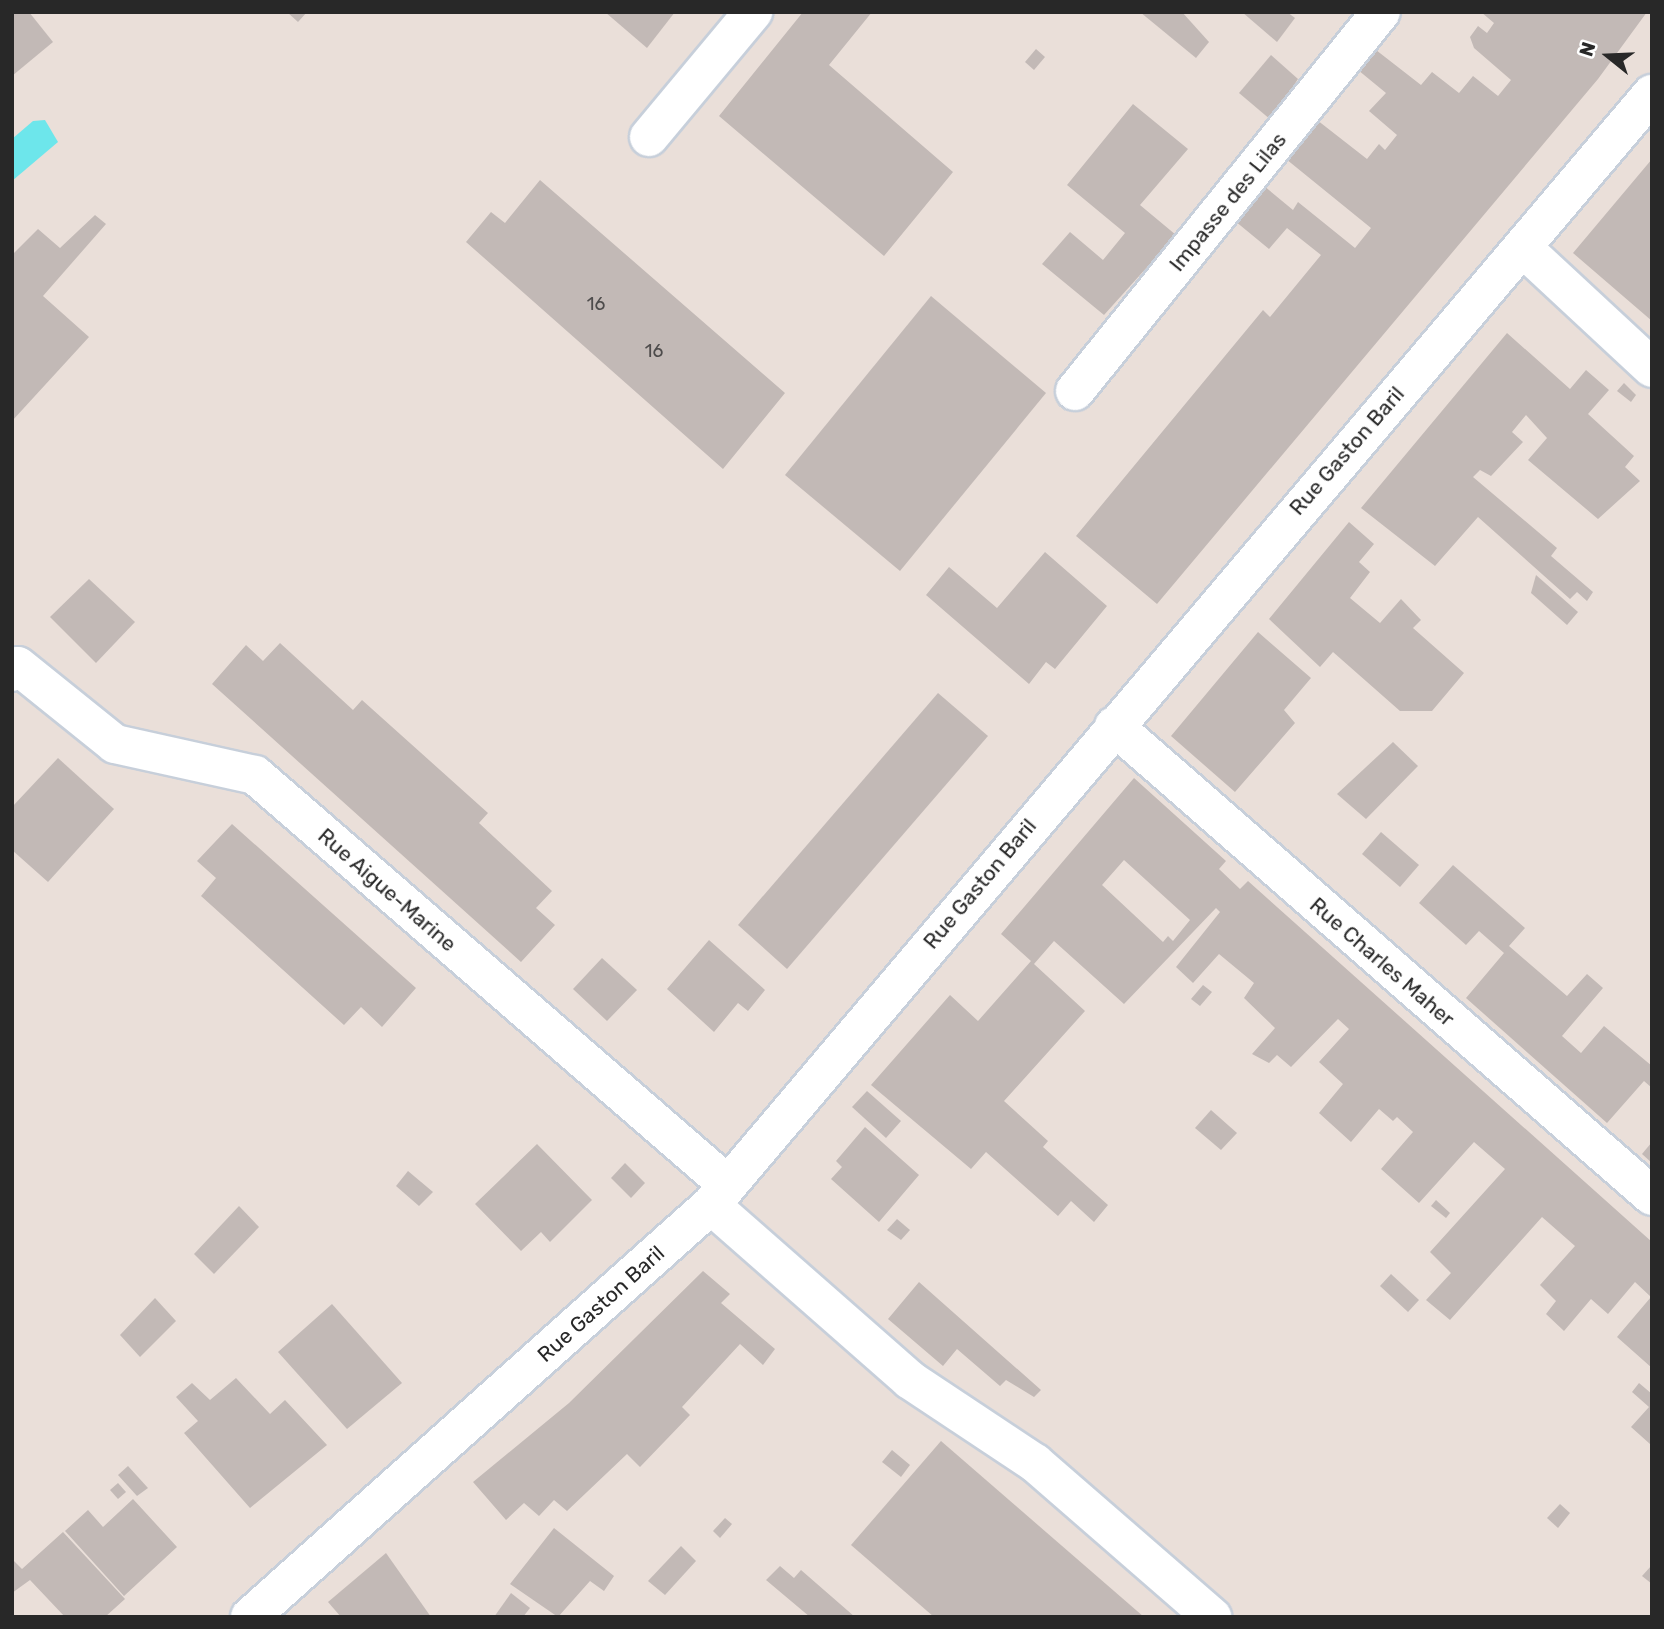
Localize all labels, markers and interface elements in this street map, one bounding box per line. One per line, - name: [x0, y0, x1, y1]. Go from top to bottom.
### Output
- north arrow: [1573, 21, 1643, 91]
- text: N: [1575, 39, 1601, 59]
- street label: Impasse des Lilas: [1164, 128, 1292, 276]
- house number: 16: [587, 293, 605, 315]
- house number: 16: [645, 340, 663, 362]
- street label: Rue Gaston Baril: [1284, 382, 1410, 520]
- street label: Rue Gaston Baril: [918, 814, 1042, 954]
- street label: Rue Aigue-Marine: [313, 823, 461, 957]
- street label: Rue Charles Maher: [1305, 892, 1459, 1032]
- street label: Rue Gaston Baril: [532, 1241, 670, 1367]

